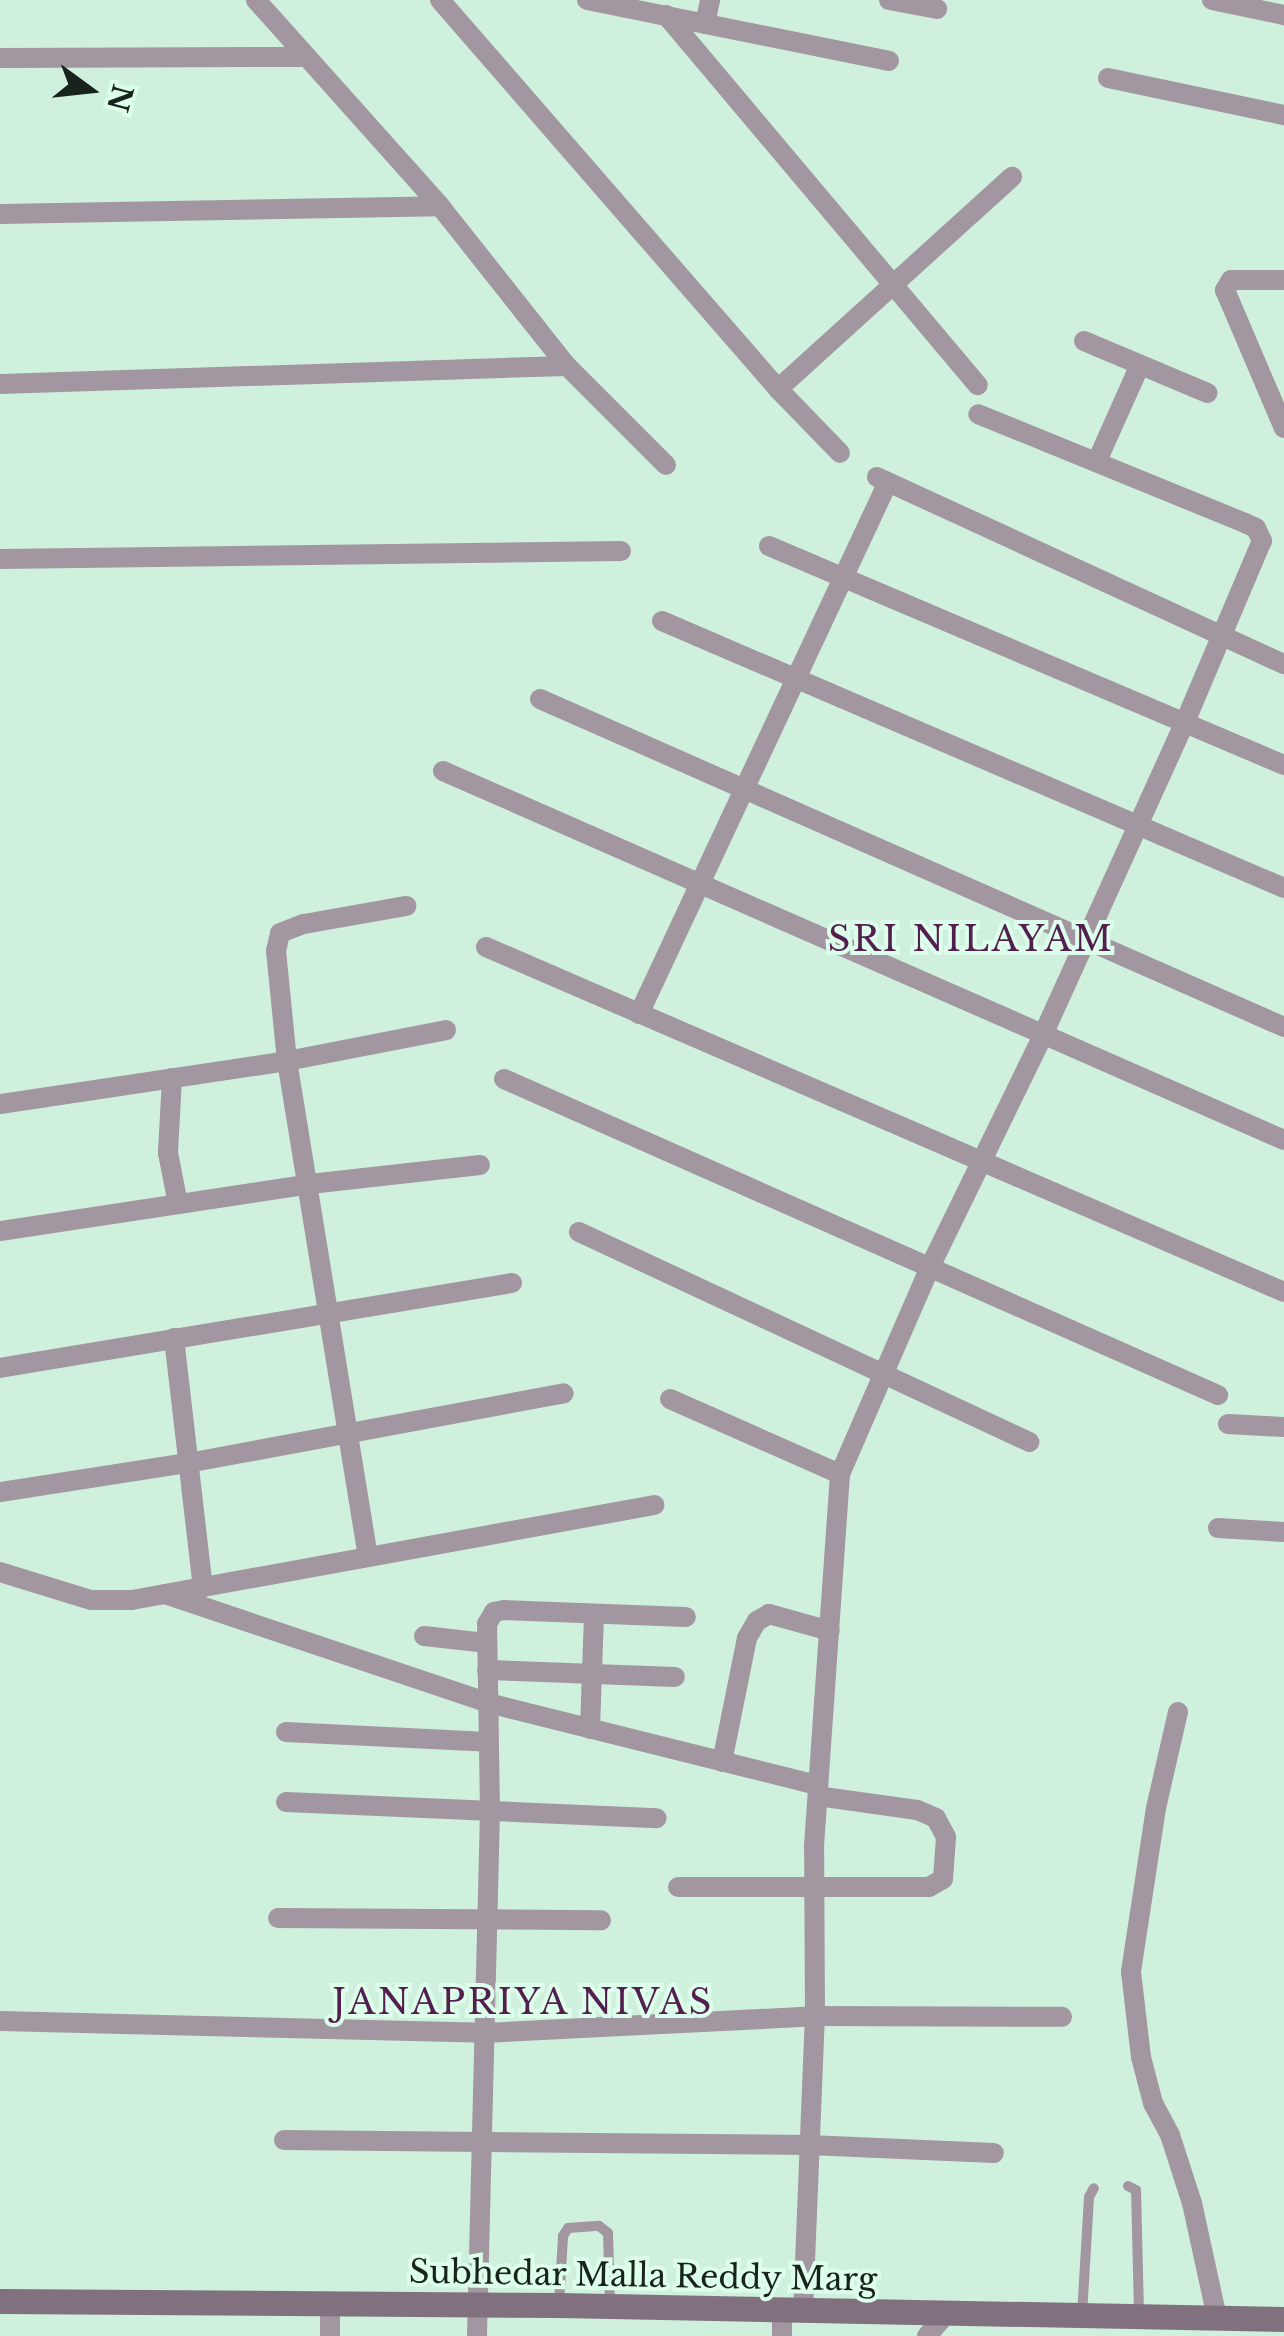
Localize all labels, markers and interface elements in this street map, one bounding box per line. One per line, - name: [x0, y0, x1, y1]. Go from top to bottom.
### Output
- north arrow: [40, 40, 140, 140]
- text: N: [99, 81, 140, 115]
- district label: SRI NILAYAM: [828, 918, 1114, 960]
- district label: JANAPRIYA NIVAS: [332, 1981, 714, 2023]
- street label: Subhedar Malla Reddy Marg: [407, 2253, 879, 2299]

